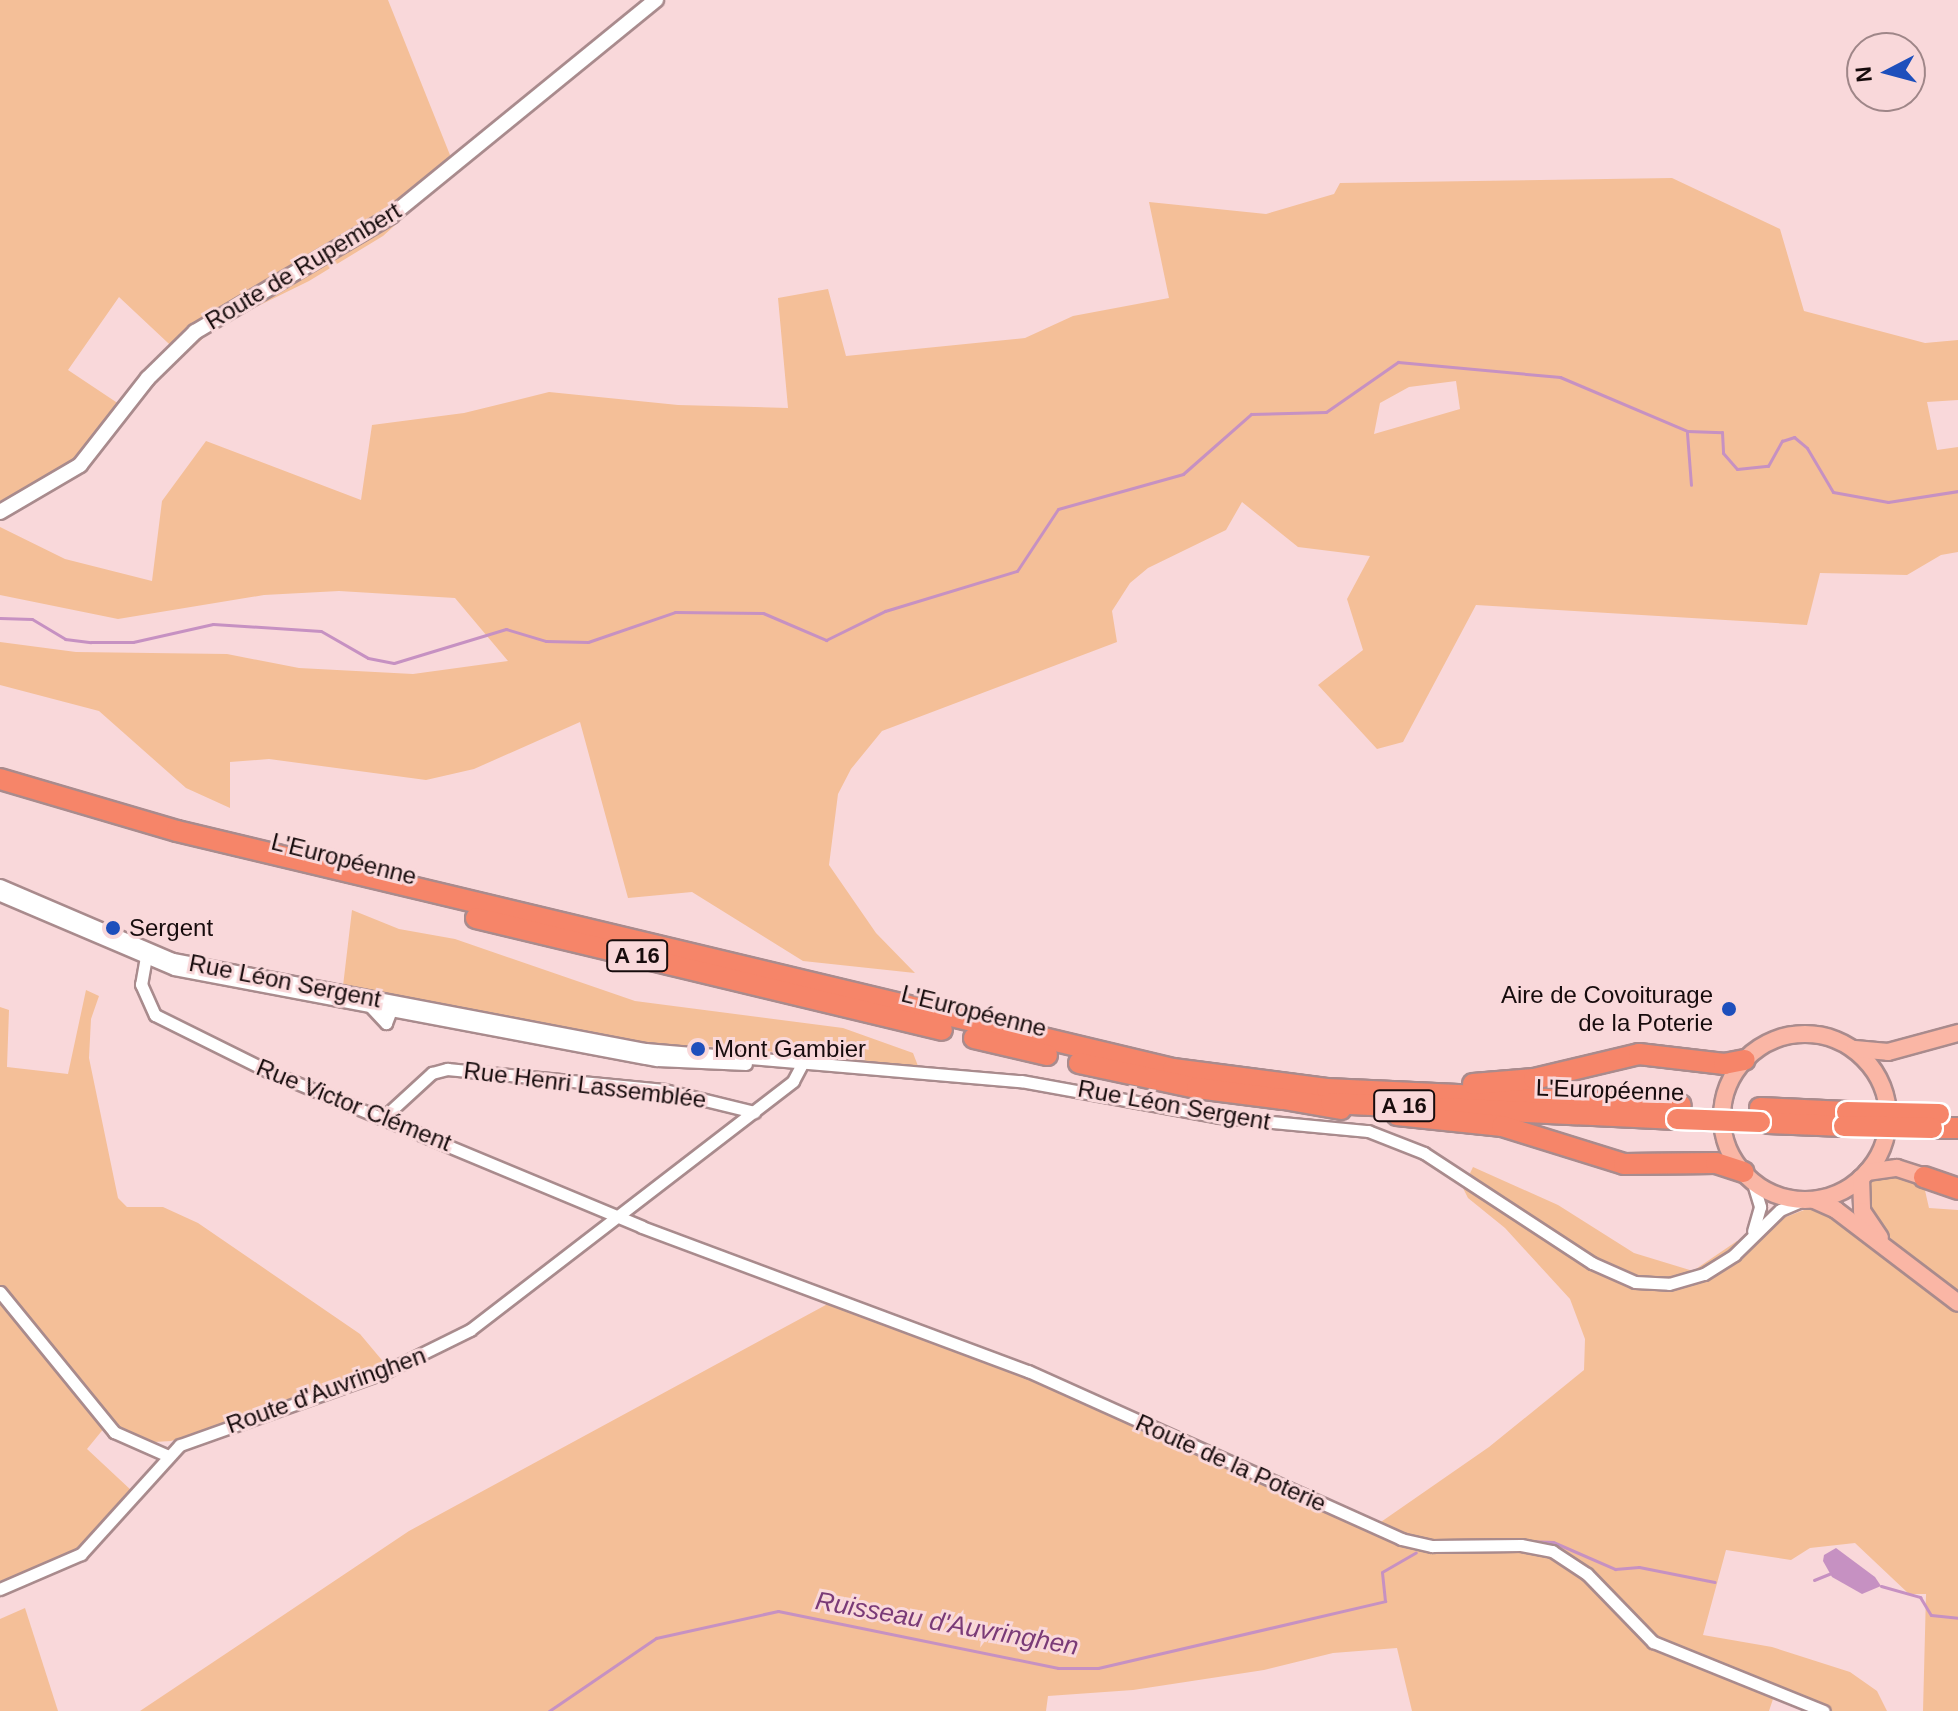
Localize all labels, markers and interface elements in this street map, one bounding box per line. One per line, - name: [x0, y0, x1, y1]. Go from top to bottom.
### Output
- north arrow: [1846, 32, 1926, 112]
- text: N: [1850, 65, 1877, 84]
- street label: Route de Rupembert: [200, 196, 406, 336]
- street label: L'Européenne: [268, 827, 420, 891]
- place label: Sergent: [129, 914, 213, 942]
- marker: Sergent: [104, 919, 122, 937]
- road number: A 16: [605, 938, 669, 974]
- street label: Rue Léon Sergent: [187, 948, 383, 1014]
- street label: L'Européenne: [898, 979, 1050, 1043]
- place label: Aire de Covoiturage de la Poterie: [1501, 981, 1713, 1037]
- marker: Aire de Covoiturage de la Poterie: [1720, 1000, 1738, 1018]
- place label: Mont Gambier: [714, 1035, 866, 1063]
- marker: Mont Gambier: [689, 1040, 707, 1058]
- street label: Rue Victor Clément: [252, 1053, 456, 1157]
- street label: Rue Henri Lassemblée: [462, 1056, 708, 1114]
- street label: L'Européenne: [1535, 1073, 1685, 1107]
- street label: Rue Léon Sergent: [1076, 1074, 1272, 1136]
- road number: A 16: [1372, 1088, 1436, 1124]
- street label: Route d'Auvringhen: [222, 1341, 430, 1439]
- street label: Route de la Poterie: [1131, 1408, 1331, 1518]
- water label: Ruisseau d'Auvringhen: [813, 1585, 1081, 1663]

